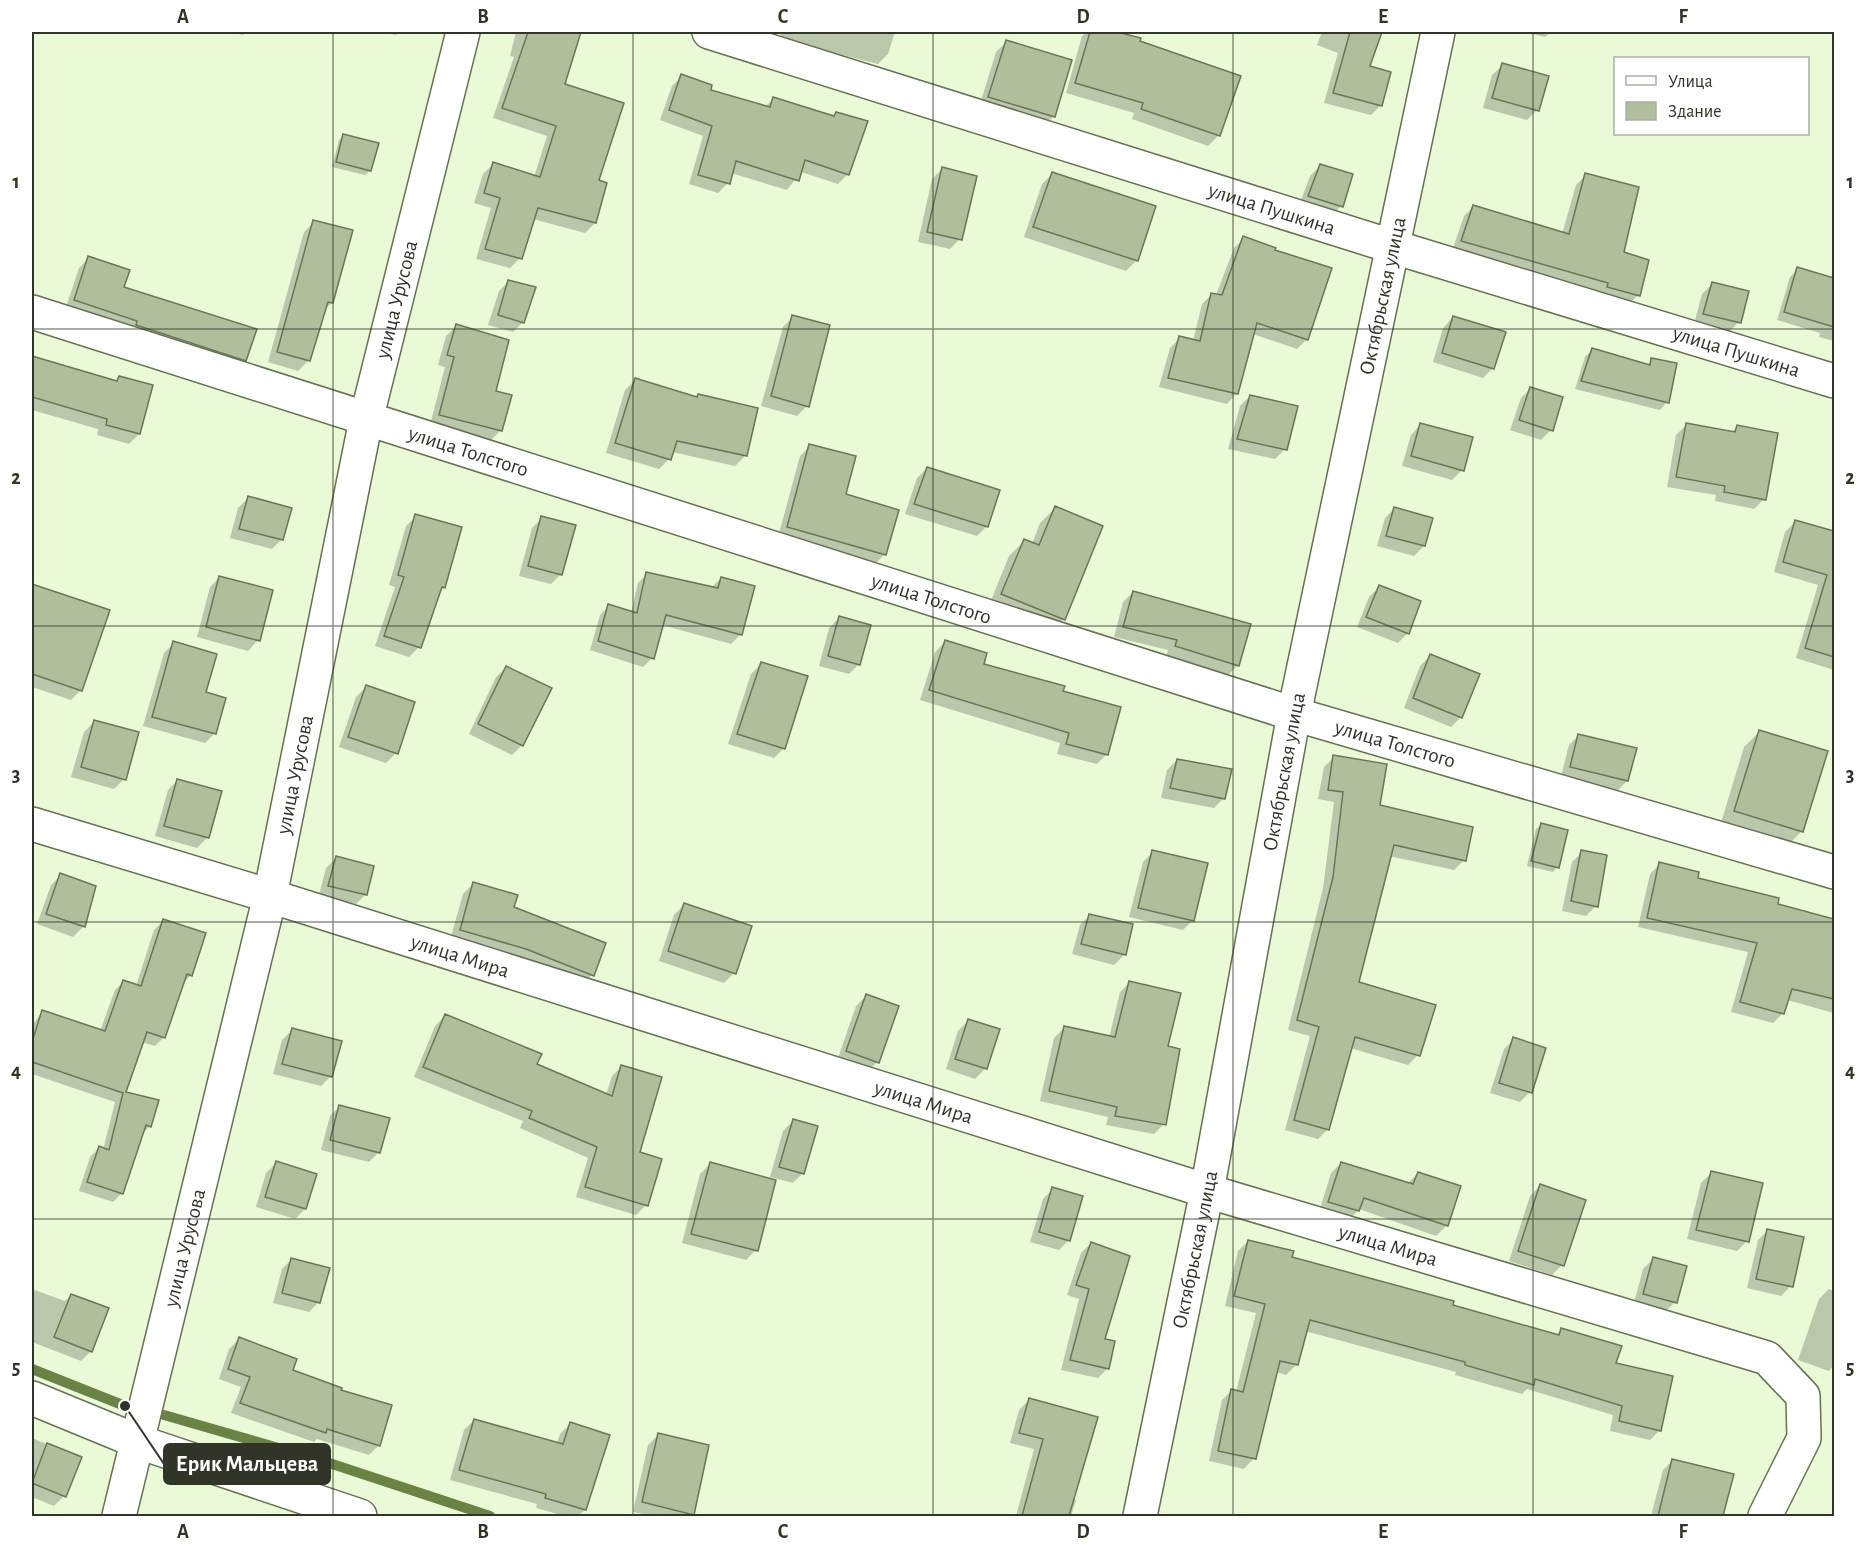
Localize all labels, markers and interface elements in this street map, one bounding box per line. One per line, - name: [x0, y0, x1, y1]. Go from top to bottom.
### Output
- text: A: [177, 7, 189, 27]
- text: B: [477, 7, 489, 27]
- text: C: [778, 7, 789, 27]
- text: D: [1076, 7, 1090, 27]
- text: E: [1378, 7, 1388, 27]
- text: F: [1678, 7, 1688, 27]
- legend: [1614, 57, 1809, 135]
- text: Улица: [1668, 73, 1713, 91]
- text: Здание: [1668, 103, 1722, 121]
- text: 1: [12, 172, 20, 192]
- text: 1: [1846, 172, 1854, 192]
- street label: улица Пушкина: [1205, 179, 1338, 239]
- street label: Октябрьская улица: [1355, 215, 1409, 377]
- street label: улица Урусова: [371, 238, 421, 362]
- street label: улица Пушкина: [1669, 322, 1803, 381]
- street label: улица Толстого: [405, 422, 531, 480]
- text: 2: [11, 468, 21, 488]
- text: 2: [1845, 468, 1855, 488]
- street label: улица Толстого: [868, 569, 994, 627]
- street label: Октябрьская улица: [1259, 690, 1309, 853]
- street label: улица Урусова: [272, 713, 317, 837]
- street label: улица Толстого: [1332, 716, 1458, 771]
- text: 3: [12, 765, 20, 785]
- text: 3: [1846, 765, 1854, 785]
- street label: улица Мира: [407, 930, 512, 981]
- text: 4: [11, 1061, 21, 1081]
- text: 4: [1845, 1061, 1855, 1081]
- street label: улица Мира: [871, 1076, 976, 1127]
- street label: Октябрьская улица: [1168, 1168, 1221, 1330]
- street label: улица Урусова: [160, 1186, 209, 1310]
- street label: улица Мира: [1335, 1220, 1440, 1270]
- text: 5: [12, 1358, 20, 1378]
- text: 5: [1846, 1358, 1854, 1378]
- callout: Ерик Мальцева: [164, 1444, 330, 1484]
- text: Ерик Мальцева: [176, 1453, 318, 1475]
- text: A: [177, 1522, 189, 1542]
- text: B: [477, 1522, 489, 1542]
- text: C: [778, 1522, 789, 1542]
- text: D: [1076, 1522, 1090, 1542]
- text: E: [1378, 1522, 1388, 1542]
- text: F: [1678, 1522, 1688, 1542]

